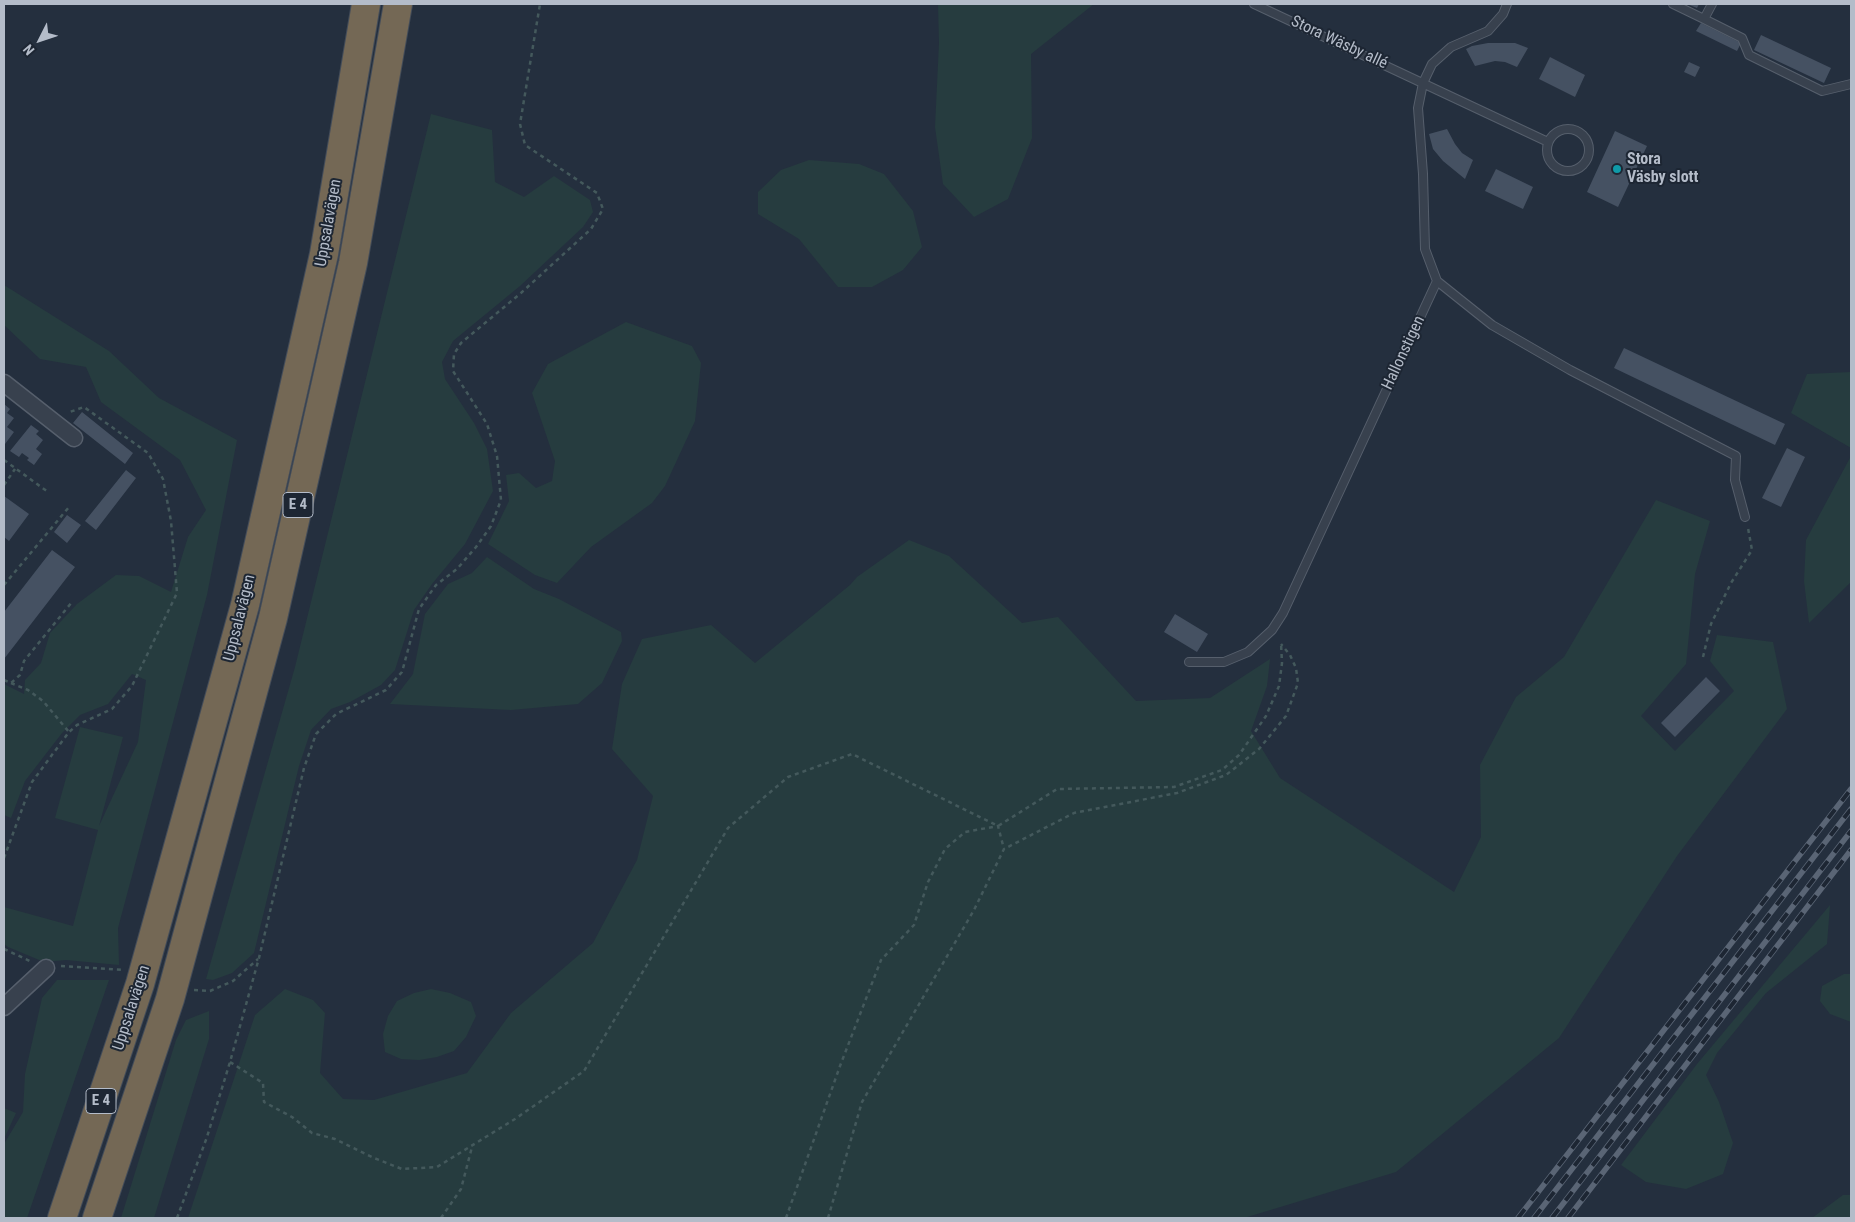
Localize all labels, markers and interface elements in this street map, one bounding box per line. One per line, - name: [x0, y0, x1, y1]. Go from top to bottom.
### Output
- street label: Stora Wäsby allé: [1288, 12, 1390, 74]
- north arrow: [15, 15, 65, 65]
- text: N: [20, 41, 38, 58]
- place label: Stora Väsby slott: [1627, 150, 1698, 188]
- marker: Stora Väsby slott: [1611, 163, 1623, 175]
- street label: Uppsalavägen: [312, 178, 346, 268]
- street label: Hallonstigen: [1378, 313, 1430, 393]
- road number: E 4: [283, 492, 313, 518]
- street label: Uppsalavägen: [220, 573, 260, 663]
- street label: Uppsalavägen: [109, 963, 155, 1053]
- road number: E 4: [86, 1088, 116, 1114]

